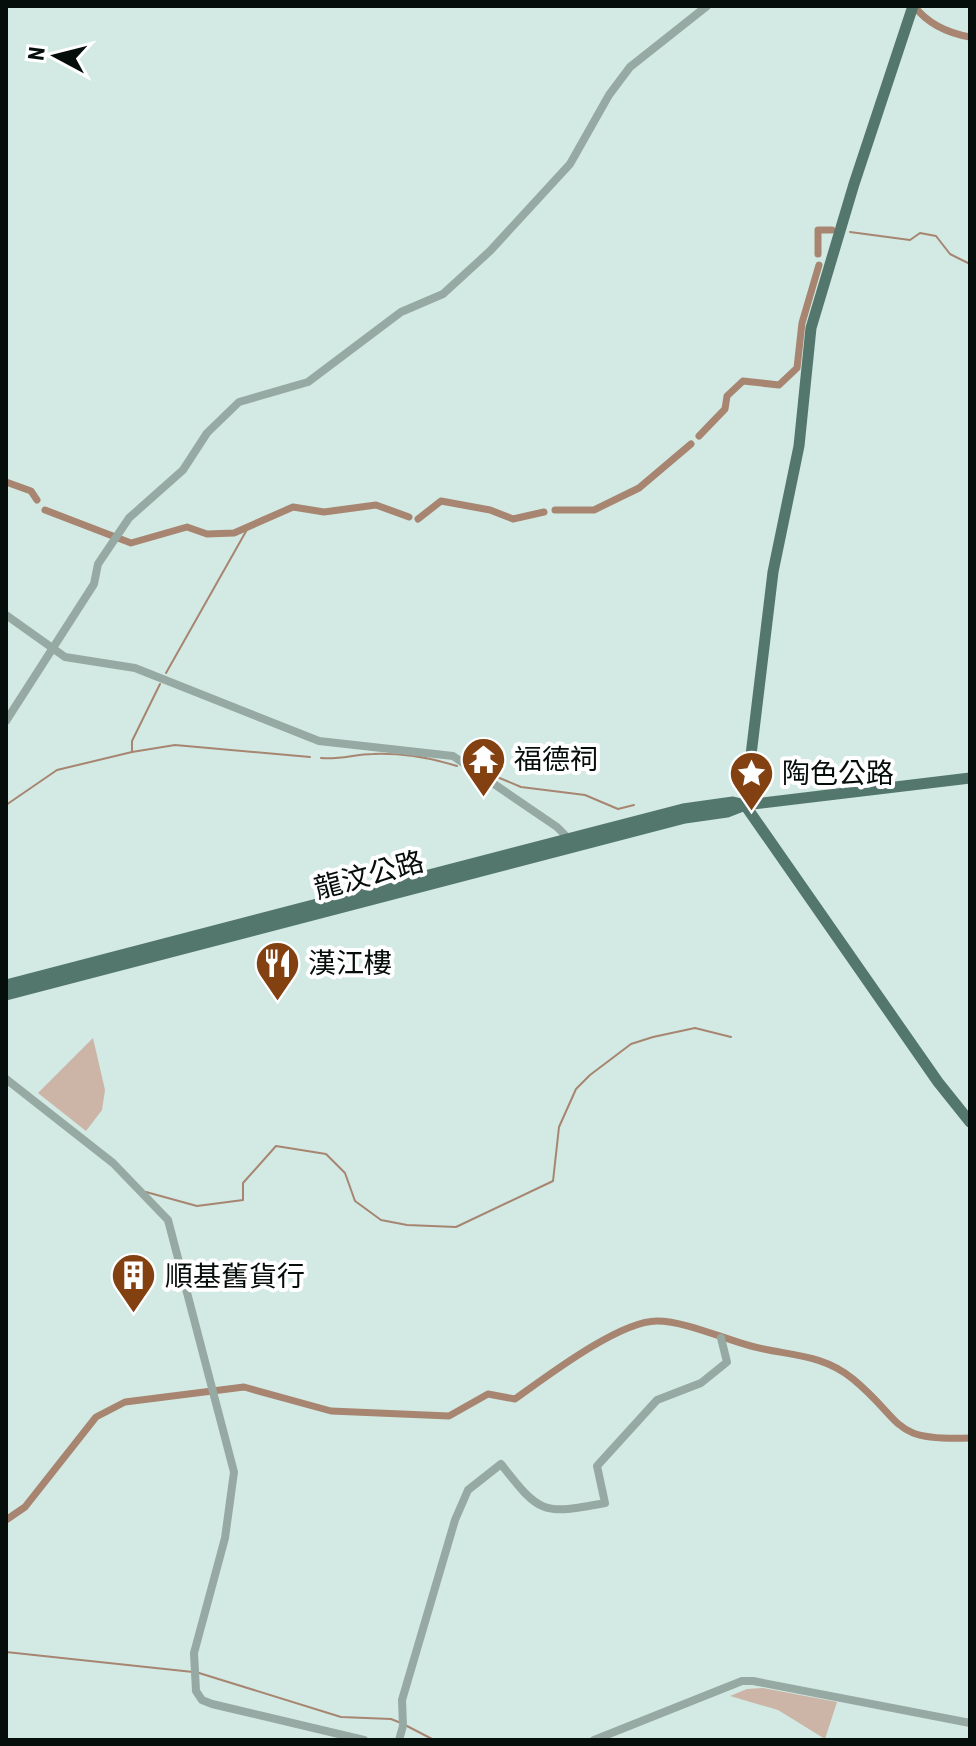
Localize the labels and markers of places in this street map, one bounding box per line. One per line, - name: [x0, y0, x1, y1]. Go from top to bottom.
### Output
- temple icon: 福德祠: [459, 735, 507, 798]
- place label: 福德祠: [514, 743, 598, 776]
- place icon: 陶色公路: [727, 749, 775, 812]
- place label: 陶色公路: [782, 757, 894, 790]
- restaurant icon: 漢江樓: [253, 939, 301, 1002]
- place label: 漢江樓: [308, 947, 392, 980]
- building icon: 順基舊貨行: [110, 1252, 158, 1315]
- place label: 順基舊貨行: [165, 1260, 305, 1293]

